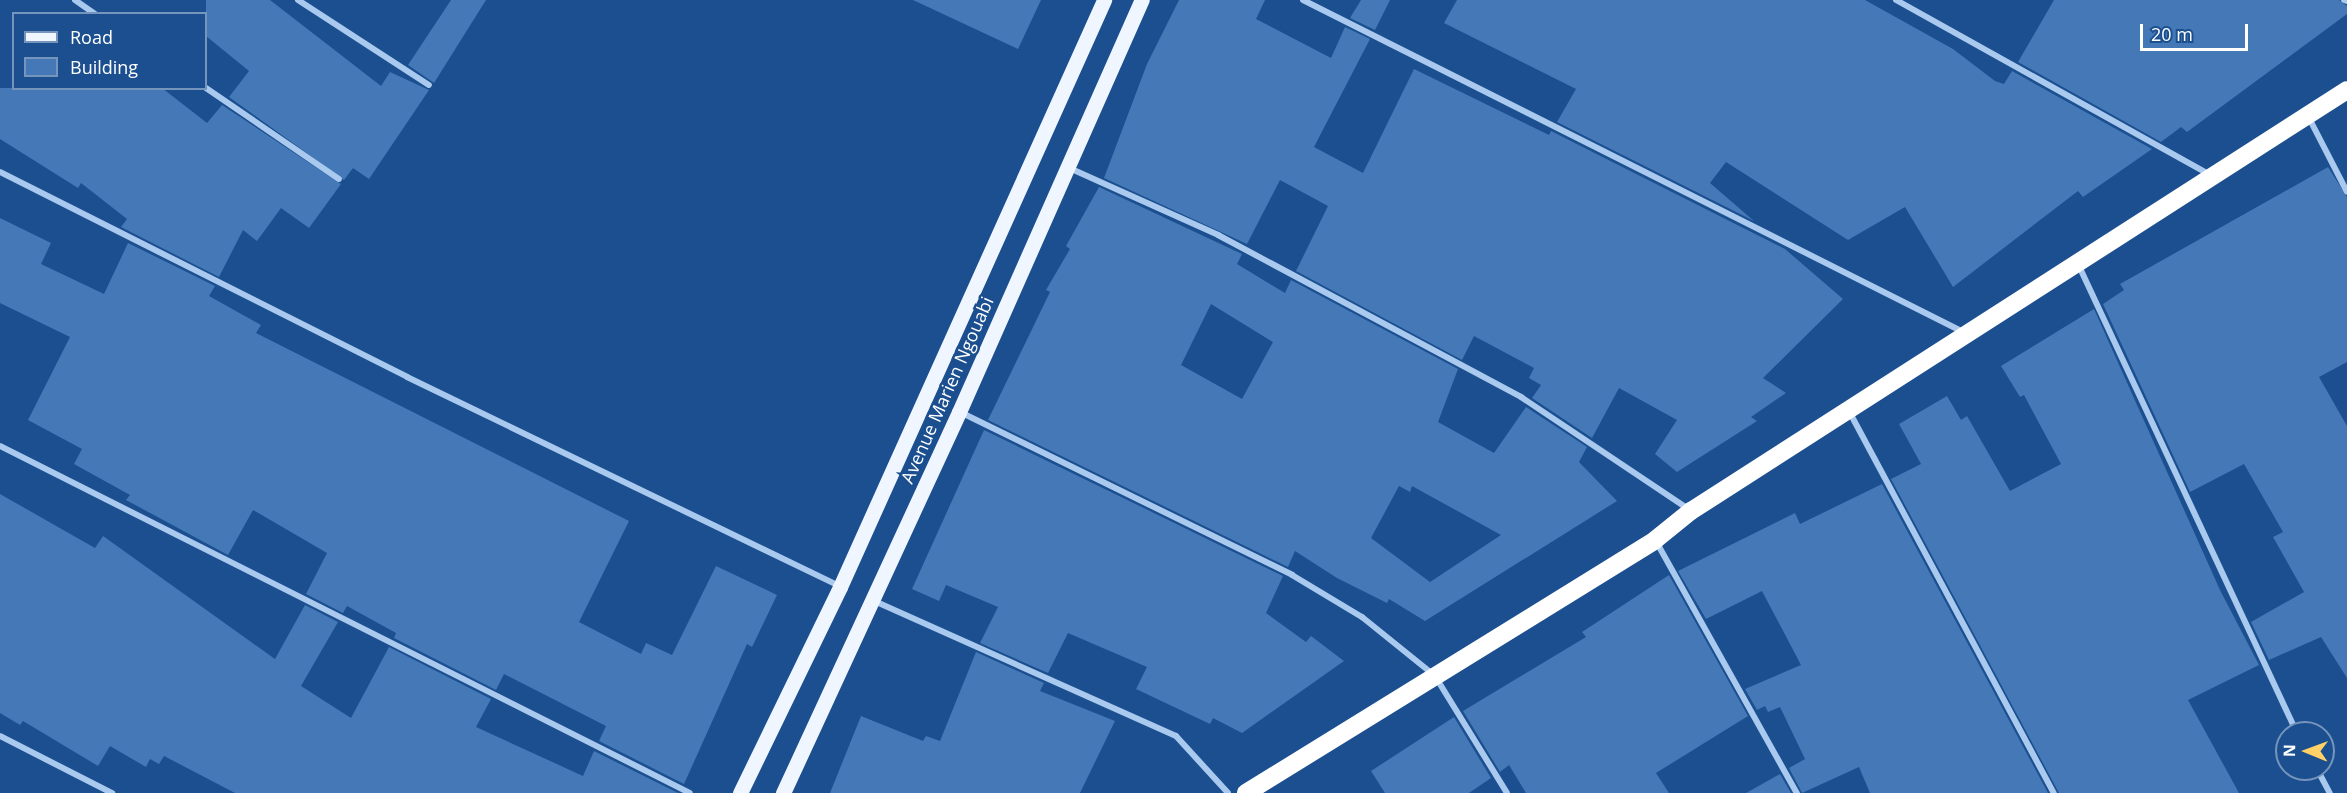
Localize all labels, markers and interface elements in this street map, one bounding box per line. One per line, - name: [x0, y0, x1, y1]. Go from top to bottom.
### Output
- legend: [12, 12, 207, 90]
- scale bar: [2143, 12, 2251, 50]
- text: 20 m: [2151, 22, 2193, 46]
- text: Road: [70, 25, 113, 49]
- text: Building: [70, 55, 138, 79]
- street label: Avenue Marien Ngouabi: [896, 293, 998, 487]
- north arrow: [2275, 721, 2335, 781]
- text: N: [2278, 744, 2300, 757]

